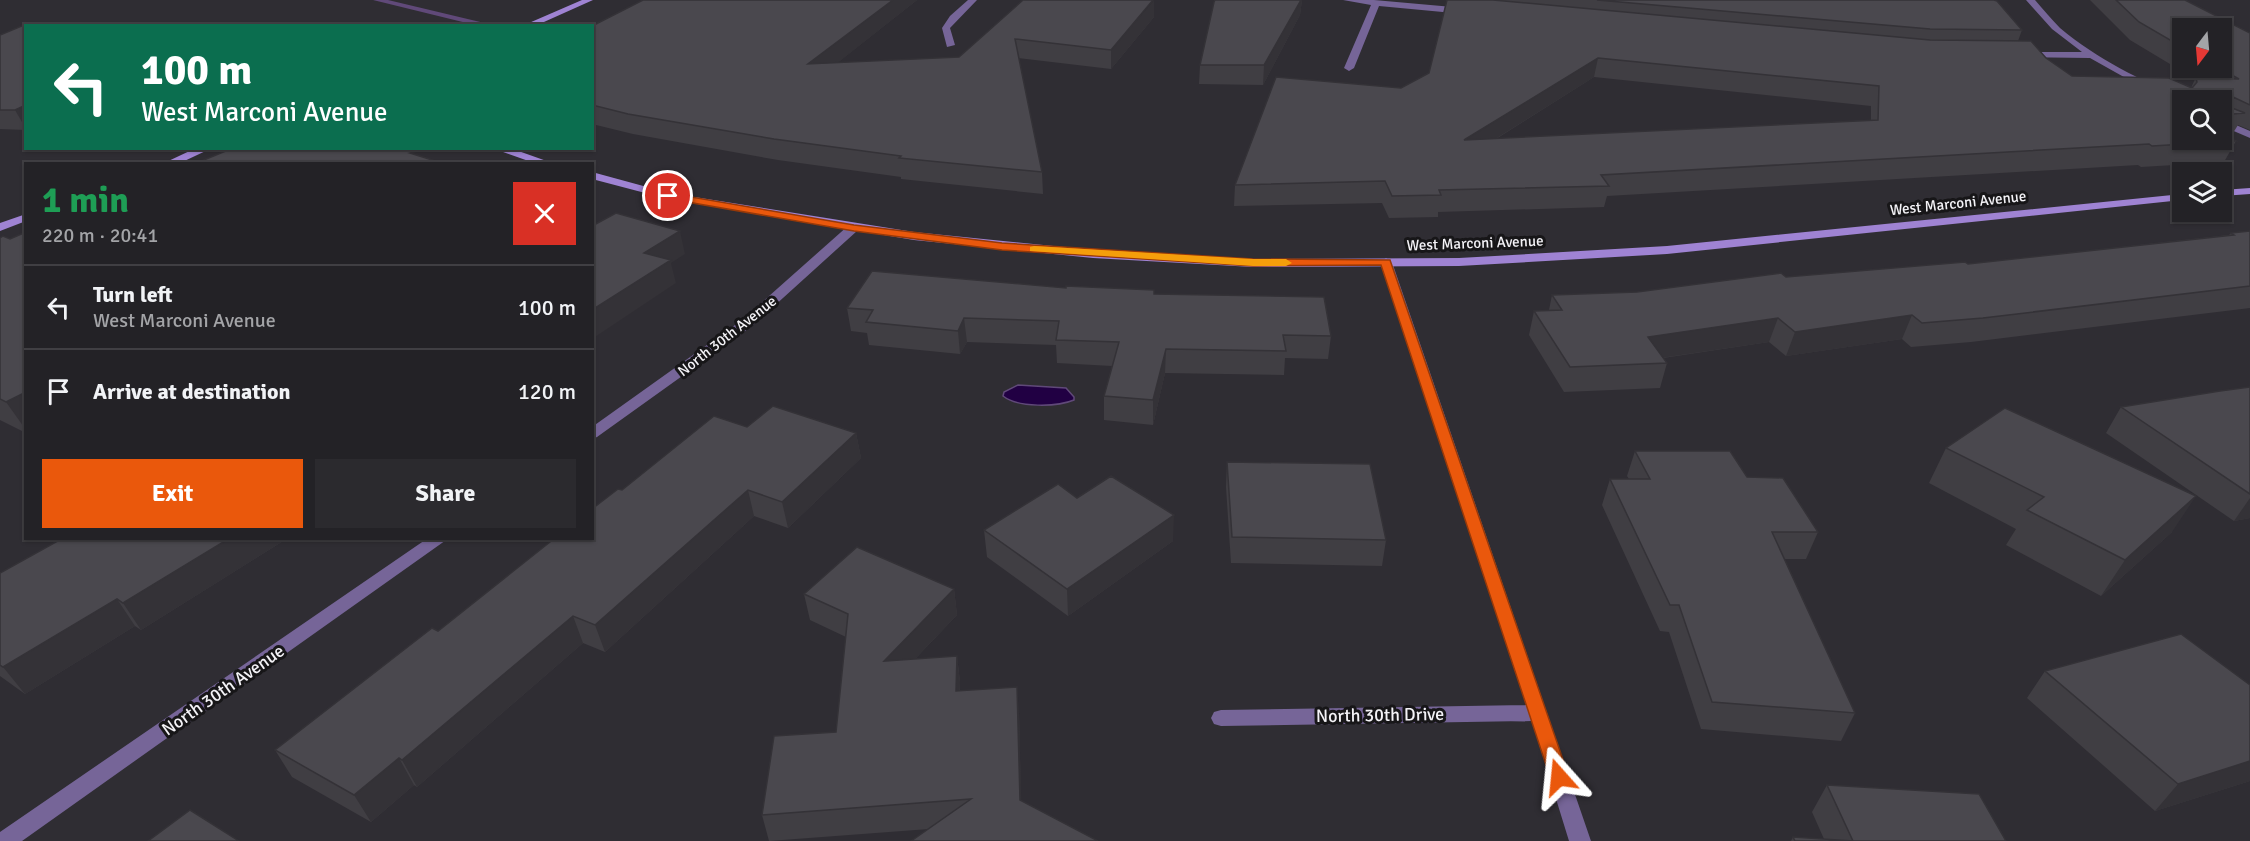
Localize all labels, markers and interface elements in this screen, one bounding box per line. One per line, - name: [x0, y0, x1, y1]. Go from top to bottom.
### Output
- north arrow: [2172, 18, 2232, 78]
- map controls: [2172, 18, 2232, 222]
- text: 100 m: [141, 45, 252, 96]
- icon: left: [42, 48, 120, 126]
- button: search: [2172, 90, 2232, 150]
- text: West Marconi Avenue: [141, 96, 388, 129]
- button: layers: [2172, 162, 2232, 222]
- pin: [642, 170, 693, 221]
- text: 1 min: [42, 178, 129, 223]
- icon: arrive: [651, 179, 684, 212]
- button: close: [513, 182, 576, 245]
- street label: West Marconi Avenue: [1889, 187, 2027, 219]
- text: 220 m · 20:41: [42, 223, 158, 248]
- street label: West Marconi Avenue: [1406, 232, 1544, 254]
- text: Turn left: [93, 281, 173, 308]
- icon: left: [42, 291, 75, 324]
- street label: North 30th Avenue: [674, 292, 780, 380]
- text: 100 m: [518, 294, 576, 321]
- text: West Marconi Avenue: [93, 308, 276, 333]
- icon: arrive: [42, 375, 75, 408]
- text: Arrive at destination: [93, 378, 290, 405]
- text: 120 m: [518, 378, 576, 405]
- button: Exit: [42, 459, 303, 528]
- button: Share: [315, 459, 576, 528]
- street label: North 30th Avenue: [158, 640, 288, 740]
- street label: North 30th Drive: [1316, 703, 1444, 727]
- position arrow: [1527, 745, 1591, 809]

